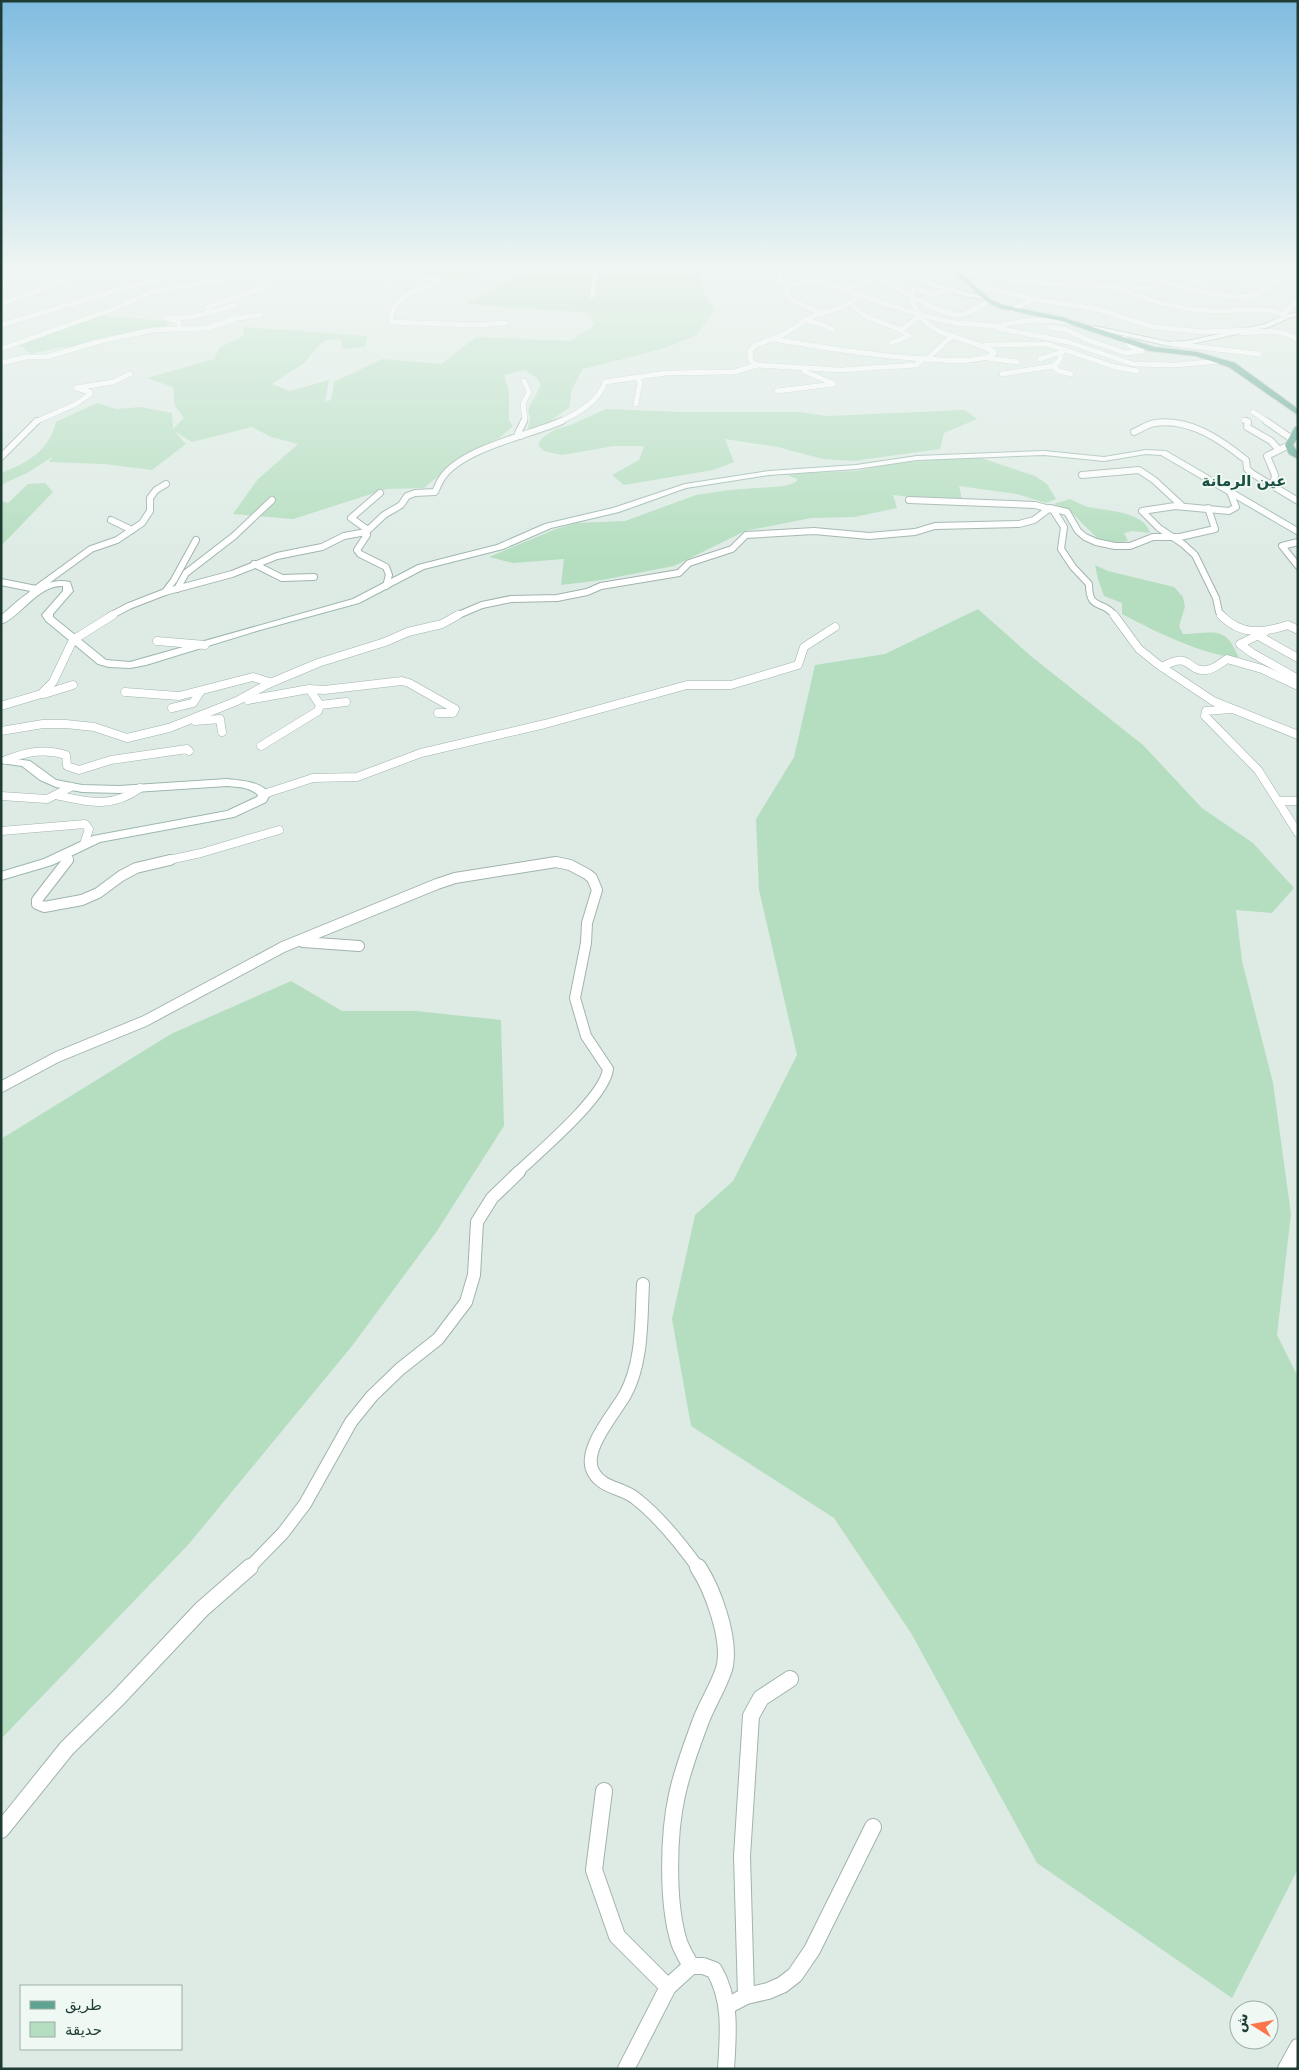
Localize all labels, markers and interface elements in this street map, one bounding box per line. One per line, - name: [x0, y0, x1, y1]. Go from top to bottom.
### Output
- district label: عين الرمانة: [1202, 472, 1286, 490]
- legend: [20, 1985, 182, 2050]
- text: طريق: [65, 1996, 102, 2014]
- north arrow: [1229, 2000, 1279, 2050]
- text: ش: [1232, 2012, 1251, 2034]
- text: حديقة: [65, 2021, 102, 2039]

